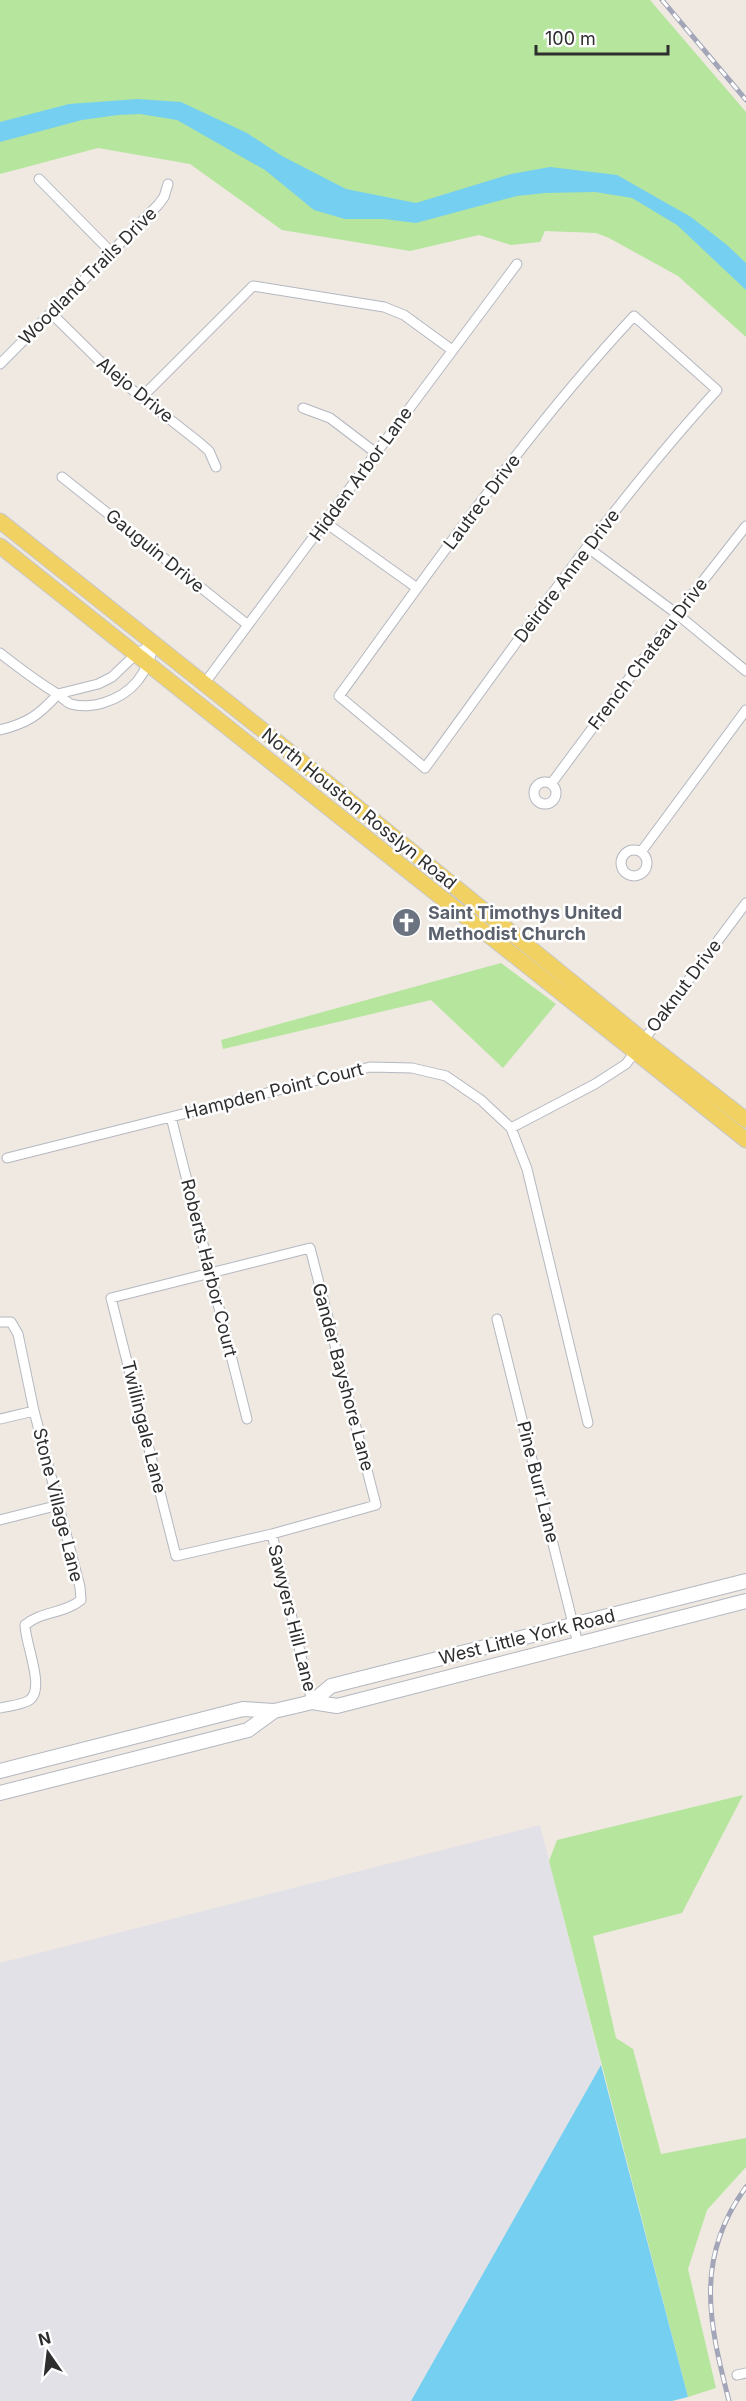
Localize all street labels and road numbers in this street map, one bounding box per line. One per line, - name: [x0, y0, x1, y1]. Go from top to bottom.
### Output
- street label: Woodland Trails Drive: [14, 202, 161, 349]
- street label: Alejo Drive: [93, 352, 178, 427]
- street label: Hidden Arbor Lane: [305, 403, 416, 545]
- street label: Lautrec Drive: [439, 450, 524, 553]
- street label: Gauguin Drive: [102, 505, 209, 597]
- street label: Deirdre Anne Drive: [510, 505, 624, 646]
- street label: French Chateau Drive: [584, 574, 711, 734]
- street label: North Houston Rosslyn Road: [258, 724, 461, 894]
- street label: Oaknut Drive: [642, 935, 725, 1036]
- street label: Hampden Point Court: [182, 1058, 365, 1123]
- street label: Roberts Harbor Court: [177, 1177, 242, 1359]
- street label: Gander Bayshore Lane: [308, 1281, 379, 1473]
- street label: Twillingale Lane: [118, 1358, 171, 1495]
- street label: Pine Burr Lane: [513, 1419, 564, 1545]
- street label: Stone Village Lane: [29, 1426, 88, 1584]
- street label: Sawyers Hill Lane: [264, 1542, 321, 1694]
- street label: West Little York Road: [437, 1604, 617, 1669]

